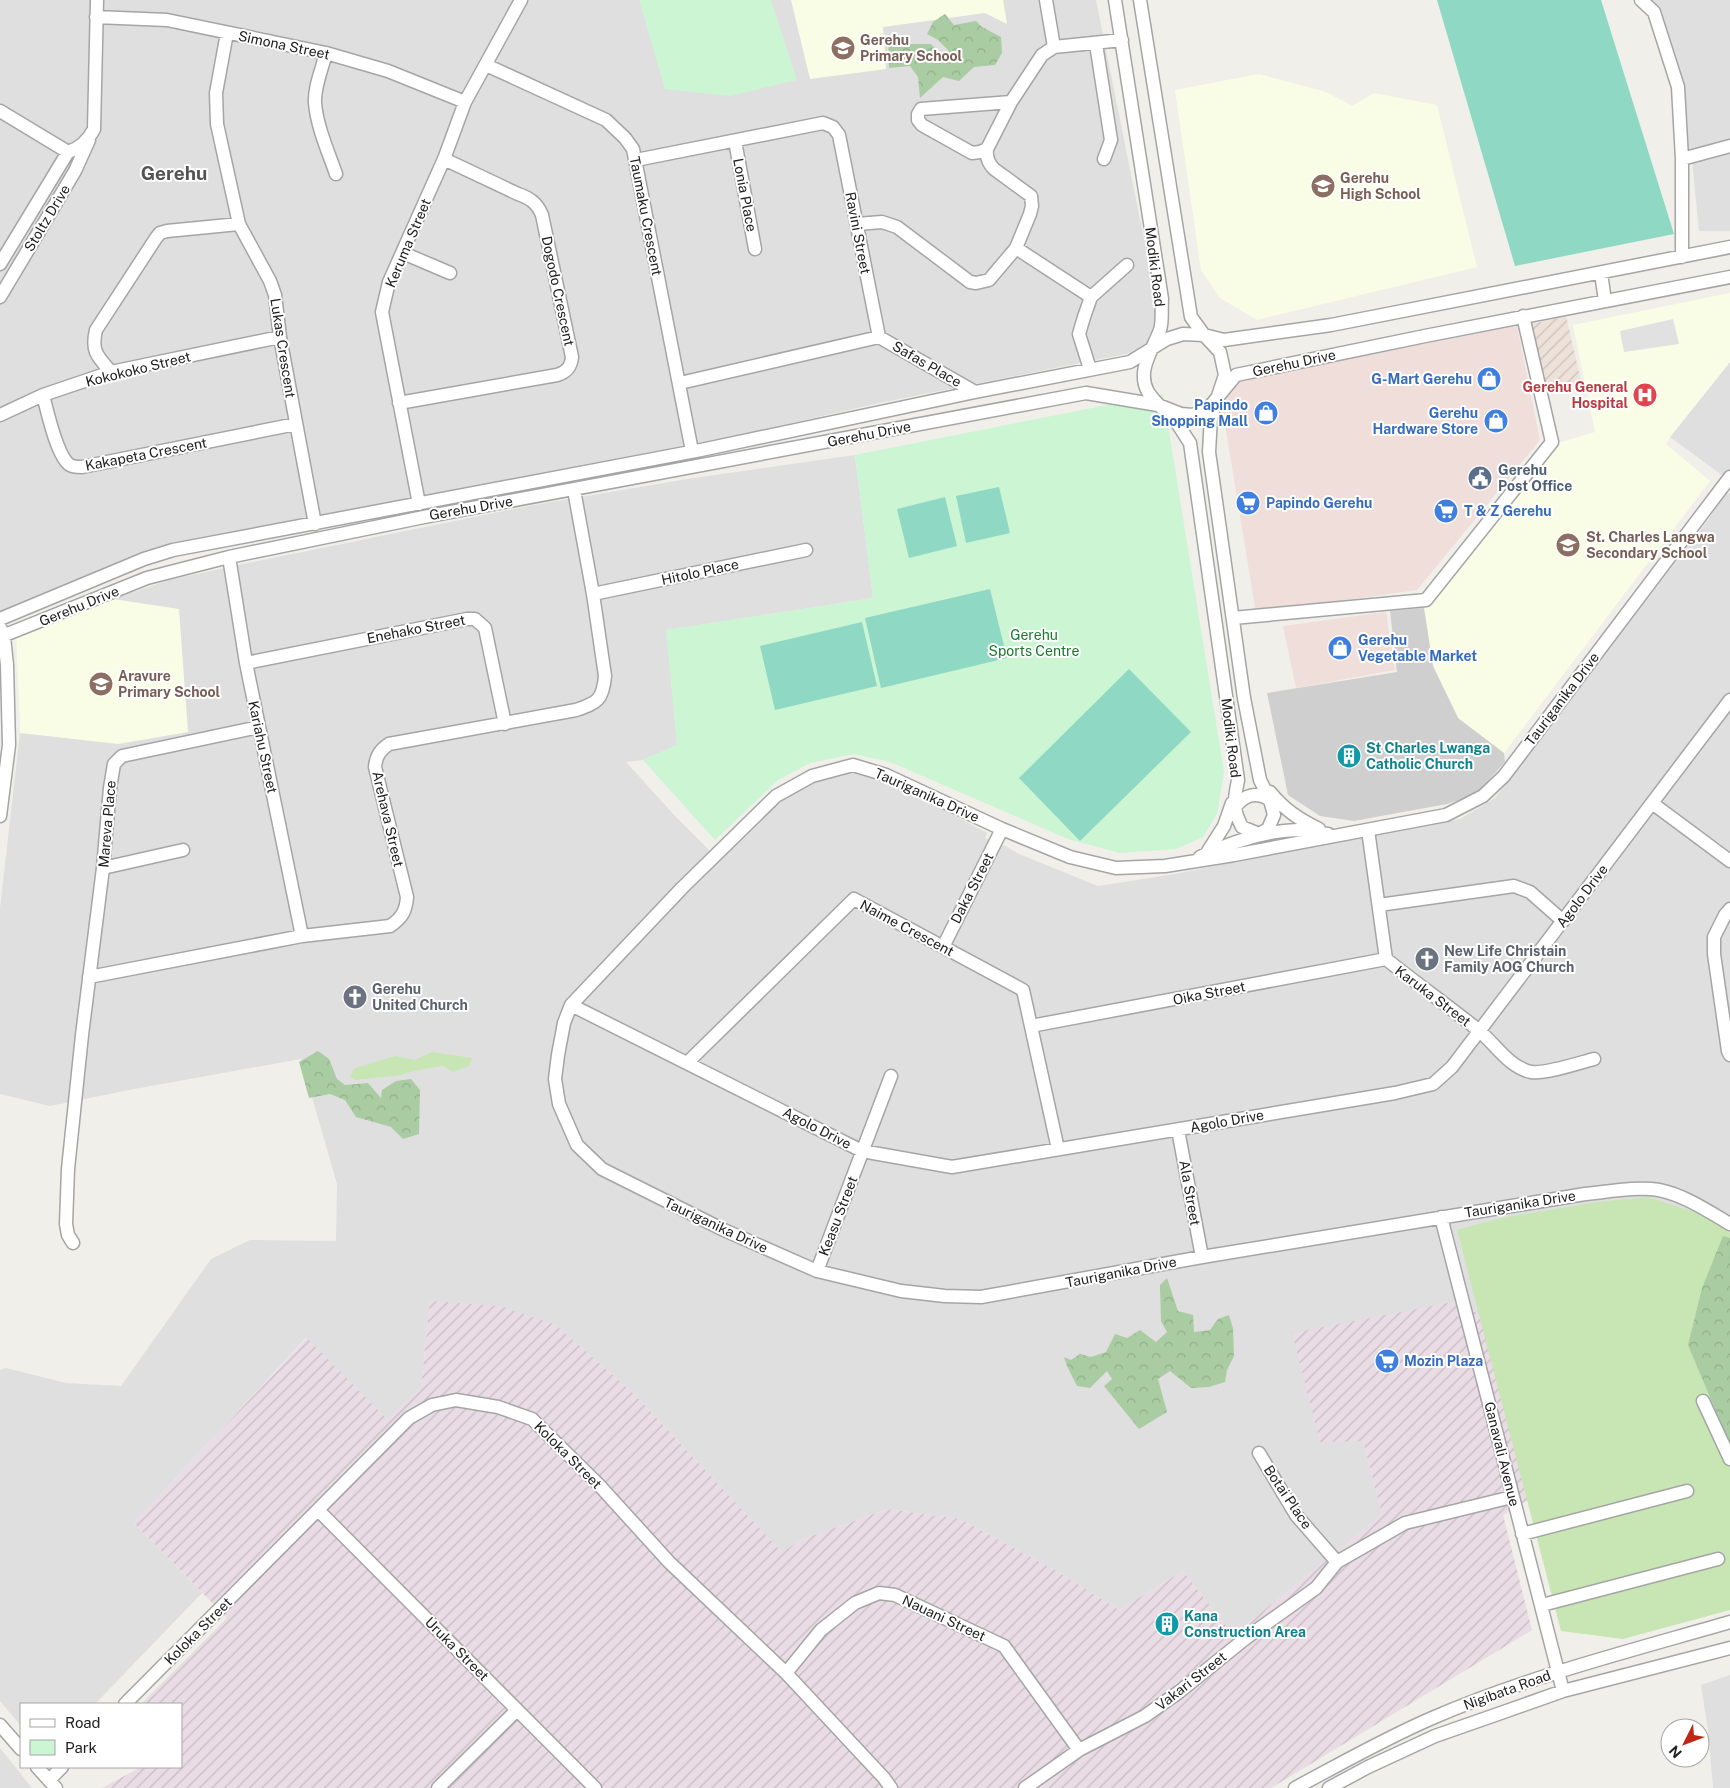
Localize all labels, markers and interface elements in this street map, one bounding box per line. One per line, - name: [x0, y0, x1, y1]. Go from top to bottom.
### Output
- street label: Simona Street: [237, 28, 331, 62]
- place label: Gerehu Primary School: [860, 32, 963, 64]
- school or university icon: Gerehu Primary School: [830, 35, 856, 61]
- street label: Taumaku Crescent: [627, 155, 665, 277]
- street label: Lonia Place: [730, 157, 760, 233]
- district label: Gerehu: [141, 162, 207, 184]
- place label: Gerehu High School: [1340, 170, 1421, 202]
- school or university icon: Gerehu High School: [1310, 173, 1336, 199]
- street label: Stoltz Drive: [21, 182, 73, 254]
- street label: Ravini Street: [842, 191, 874, 275]
- street label: Keruma Street: [382, 196, 434, 290]
- street label: Modiki Road: [1142, 226, 1168, 308]
- street label: Dogodo Crescent: [539, 234, 577, 348]
- street label: Lukas Crescent: [267, 297, 299, 399]
- street label: Safas Place: [890, 338, 964, 390]
- street label: Gerehu Drive: [1251, 346, 1337, 380]
- street label: Kokokoko Street: [84, 348, 192, 390]
- shop icon: G-Mart Gerehu: [1476, 366, 1502, 392]
- place label: G-Mart Gerehu: [1371, 371, 1472, 387]
- place label: Gerehu General Hospital: [1522, 379, 1628, 411]
- hospital icon: Gerehu General Hospital: [1632, 382, 1658, 408]
- place label: Papindo Shopping Mall: [1151, 397, 1248, 429]
- shop icon: Papindo Shopping Mall: [1253, 400, 1279, 426]
- place label: Gerehu Hardware Store: [1372, 405, 1478, 437]
- shop icon: Gerehu Hardware Store: [1483, 408, 1509, 434]
- street label: Gerehu Drive: [826, 418, 912, 450]
- street label: Kakapeta Crescent: [84, 434, 208, 474]
- place label: Gerehu Post Office: [1498, 462, 1572, 494]
- public building icon: Gerehu Post Office: [1467, 465, 1493, 491]
- supermarket icon: Papindo Gerehu: [1235, 490, 1261, 516]
- street label: Gerehu Drive: [428, 493, 514, 523]
- place label: Papindo Gerehu: [1266, 495, 1372, 511]
- supermarket icon: T & Z Gerehu: [1433, 498, 1459, 524]
- place label: T & Z Gerehu: [1464, 503, 1552, 519]
- place label: St. Charles Langwa Secondary School: [1586, 529, 1715, 561]
- school or university icon: St. Charles Langwa Secondary School: [1555, 532, 1581, 558]
- street label: Hitolo Place: [660, 556, 740, 588]
- street label: Gerehu Drive: [37, 583, 121, 629]
- street label: Enehako Street: [365, 612, 467, 646]
- park label: Gerehu Sports Centre: [989, 627, 1079, 659]
- place label: Gerehu Vegetable Market: [1358, 632, 1477, 664]
- shop icon: Gerehu Vegetable Market: [1327, 635, 1353, 661]
- street label: Tauriganika Drive: [1522, 649, 1602, 749]
- place label: Aravure Primary School: [118, 668, 221, 700]
- school or university icon: Aravure Primary School: [88, 671, 114, 697]
- street label: Modiki Road: [1218, 697, 1244, 779]
- street label: Kariahu Street: [245, 699, 281, 795]
- place label: St Charles Lwanga Catholic Church: [1366, 740, 1490, 772]
- building icon: St Charles Lwanga Catholic Church: [1336, 743, 1362, 769]
- street label: Tauriganika Drive: [872, 765, 982, 825]
- street label: Arehava Street: [369, 770, 407, 868]
- street label: Mareva Place: [95, 780, 119, 868]
- street label: Daka Street: [947, 850, 997, 926]
- street label: Agolo Drive: [1553, 861, 1611, 931]
- street label: Naime Crescent: [857, 897, 957, 959]
- place label: New Life Christain Family AOG Church: [1444, 943, 1574, 975]
- church icon: New Life Christain Family AOG Church: [1414, 946, 1440, 972]
- street label: Karuka Street: [1392, 962, 1474, 1030]
- street label: Oika Street: [1171, 978, 1247, 1008]
- place label: Gerehu United Church: [372, 981, 468, 1013]
- church icon: Gerehu United Church: [342, 984, 368, 1010]
- street label: Agolo Drive: [780, 1104, 854, 1152]
- street label: Agolo Drive: [1189, 1107, 1265, 1135]
- street label: Ala Street: [1176, 1159, 1204, 1227]
- street label: Keasu Street: [815, 1174, 861, 1258]
- street label: Tauriganika Drive: [1463, 1187, 1577, 1221]
- street label: Tauriganika Drive: [662, 1194, 770, 1256]
- street label: Tauriganika Drive: [1064, 1253, 1178, 1291]
- supermarket icon: Mozin Plaza: [1374, 1348, 1400, 1374]
- place label: Mozin Plaza: [1404, 1353, 1483, 1369]
- street label: Ganavali Avenue: [1481, 1400, 1523, 1508]
- street label: Koloka Street: [531, 1418, 605, 1492]
- street label: Botai Place: [1261, 1462, 1315, 1532]
- street label: Nauani Street: [900, 1592, 988, 1644]
- street label: Koloka Street: [161, 1594, 235, 1668]
- place label: Kana Construction Area: [1184, 1608, 1306, 1640]
- building icon: Kana Construction Area: [1154, 1611, 1180, 1637]
- street label: Uruka Street: [422, 1614, 492, 1684]
- street label: Vakari Street: [1153, 1648, 1229, 1714]
- street label: Nigibata Road: [1461, 1667, 1553, 1713]
- legend: [20, 1703, 182, 1768]
- text: Road: [65, 1714, 101, 1731]
- north arrow: [1660, 1718, 1710, 1768]
- text: Park: [65, 1739, 97, 1756]
- text: N: [1666, 1742, 1685, 1761]

